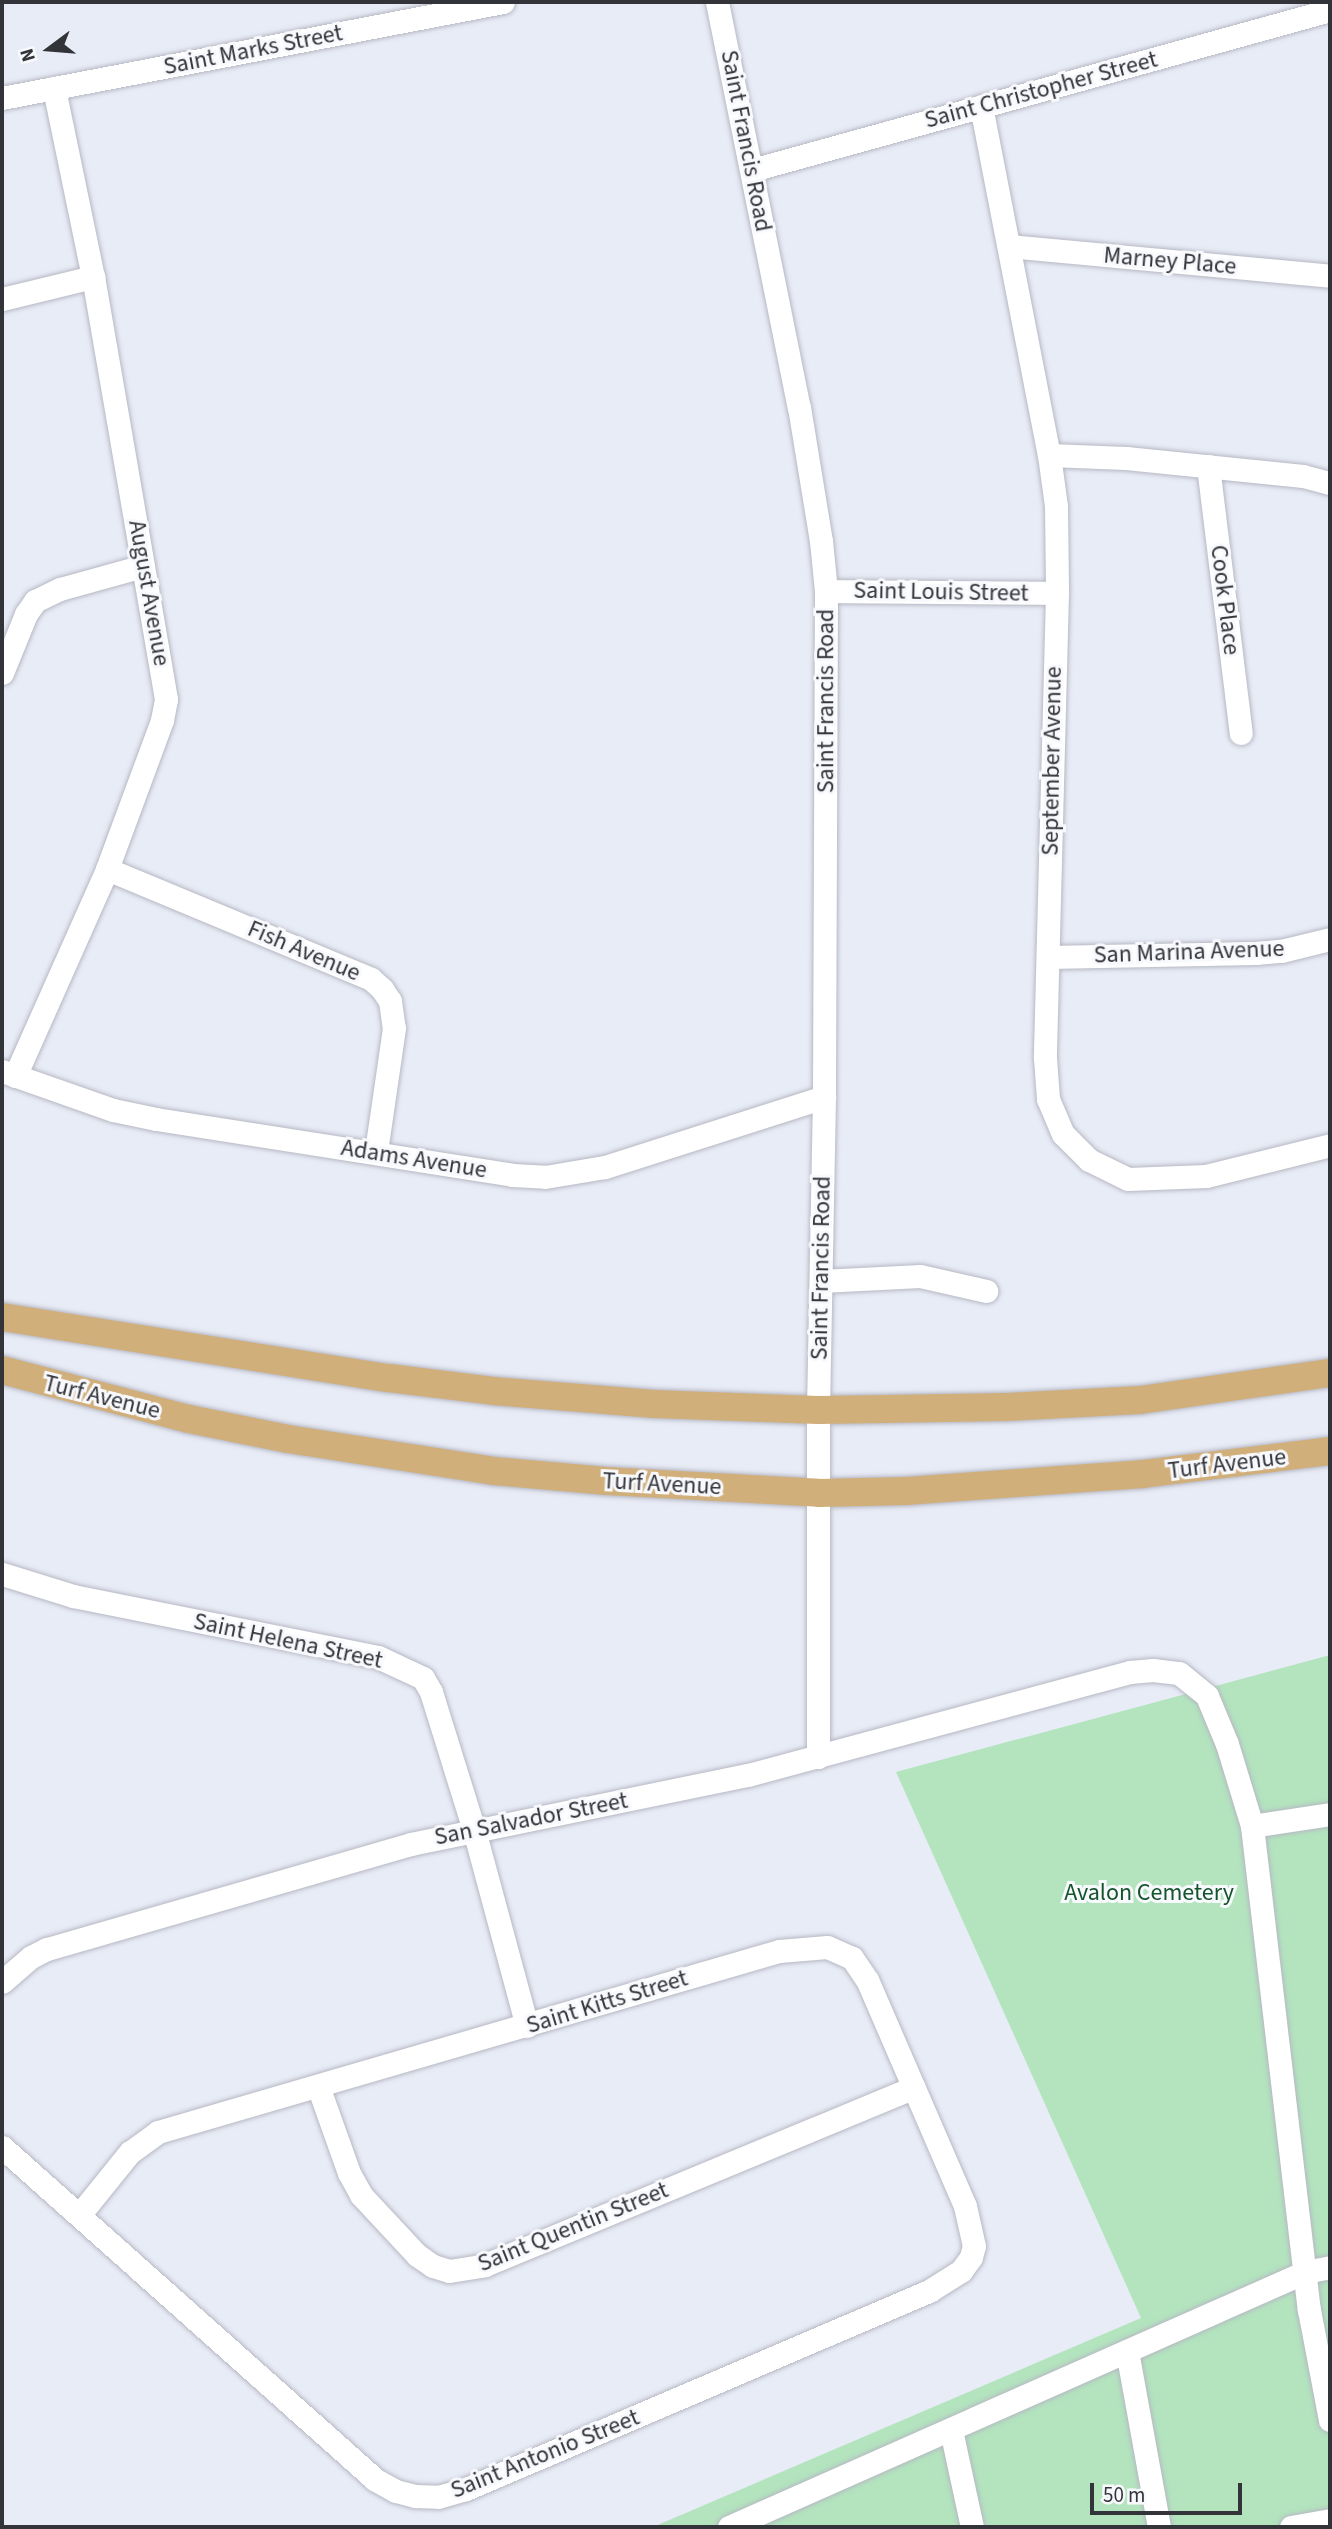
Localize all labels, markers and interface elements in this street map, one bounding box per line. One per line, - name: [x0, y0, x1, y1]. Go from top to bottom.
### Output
- north arrow: [14, 14, 84, 84]
- street label: Saint Marks Street: [161, 19, 345, 81]
- text: N: [14, 45, 43, 65]
- street label: Saint Christopher Street: [921, 45, 1161, 135]
- street label: Saint Francis Road: [714, 48, 778, 234]
- street label: Marney Place: [1102, 241, 1238, 281]
- street label: August Avenue: [122, 518, 176, 668]
- street label: Cook Place: [1204, 543, 1246, 657]
- street label: Saint Louis Street: [853, 576, 1029, 608]
- street label: Saint Francis Road: [812, 609, 840, 793]
- street label: September Avenue: [1036, 666, 1068, 856]
- street label: Fish Avenue: [243, 914, 365, 988]
- street label: San Marina Avenue: [1093, 934, 1285, 970]
- street label: Adams Avenue: [339, 1133, 489, 1185]
- street label: Saint Francis Road: [805, 1176, 837, 1360]
- street label: Turf Avenue: [41, 1369, 163, 1425]
- street label: Turf Avenue: [1166, 1442, 1288, 1486]
- street label: Turf Avenue: [602, 1467, 722, 1501]
- street label: Saint Helena Street: [191, 1607, 385, 1675]
- street label: San Salvador Street: [432, 1786, 630, 1852]
- park label: Avalon Cemetery: [1064, 1879, 1234, 1907]
- street label: Saint Kitts Street: [523, 1964, 691, 2040]
- street label: Saint Quentin Street: [474, 2176, 672, 2278]
- street label: Saint Antonio Street: [447, 2403, 643, 2505]
- scale bar: [1094, 2470, 1246, 2514]
- text: 50 m: [1103, 2480, 1145, 2510]

